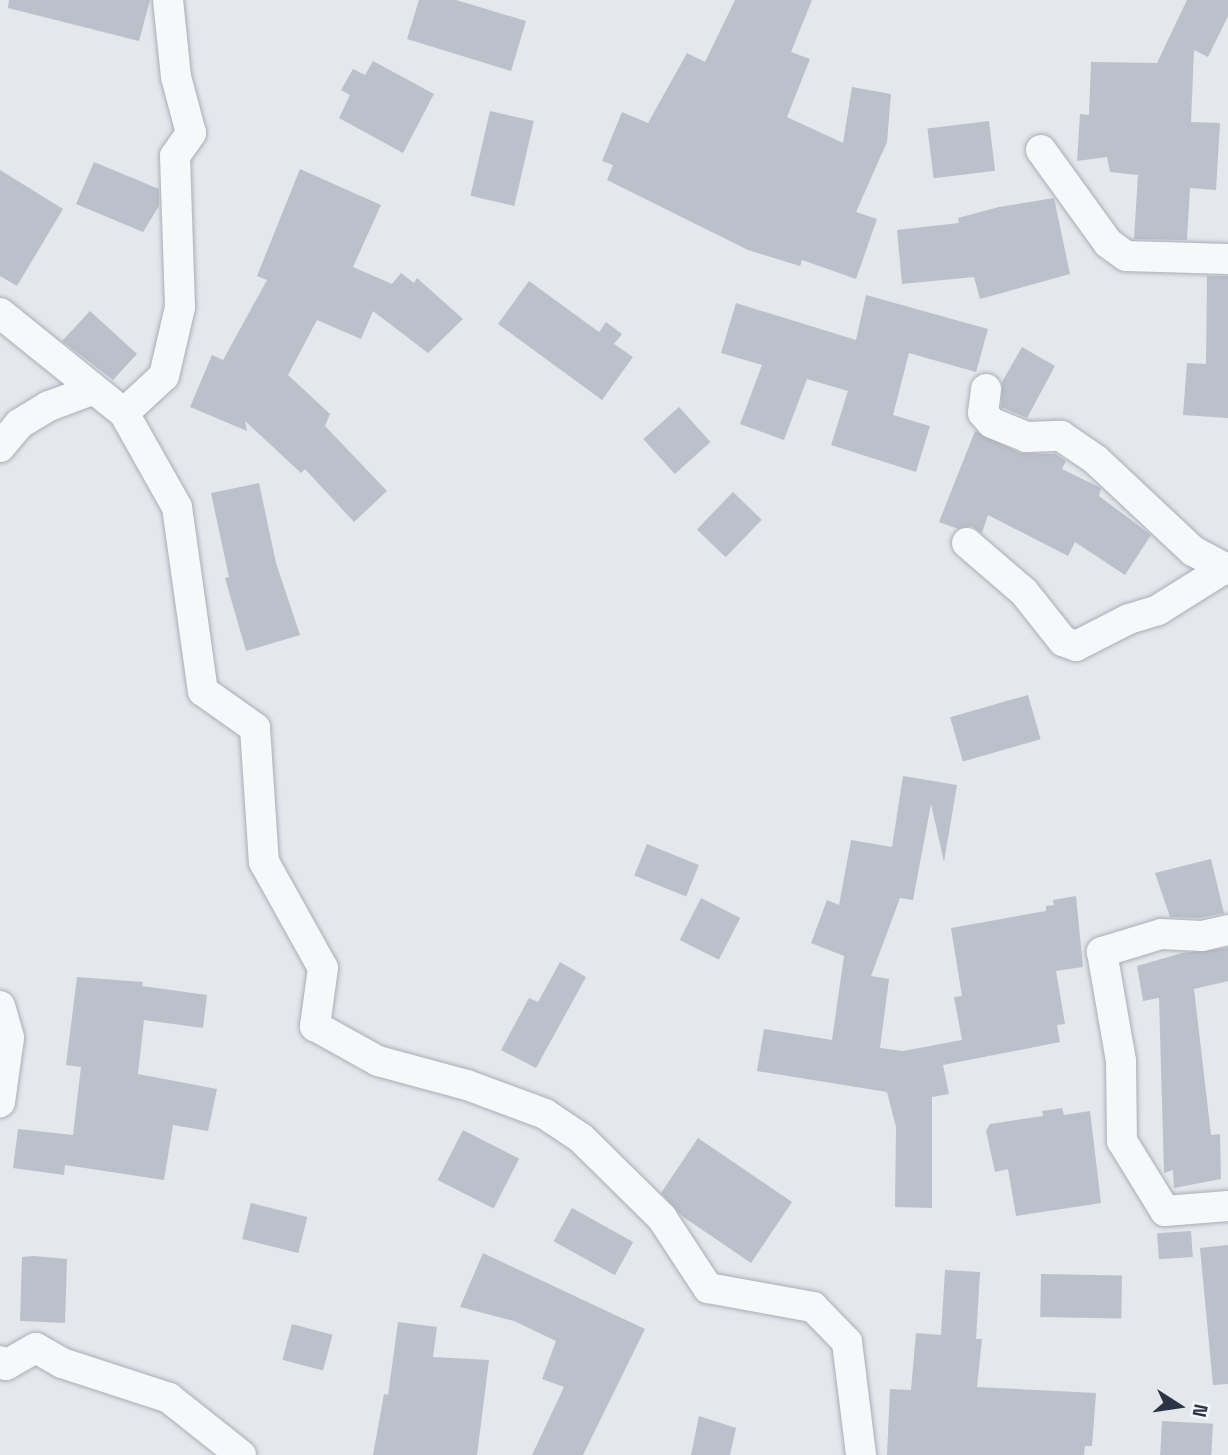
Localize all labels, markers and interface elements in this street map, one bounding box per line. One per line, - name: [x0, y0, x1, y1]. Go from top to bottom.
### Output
- north arrow: [1144, 1371, 1214, 1441]
- text: N: [1186, 1402, 1214, 1419]

